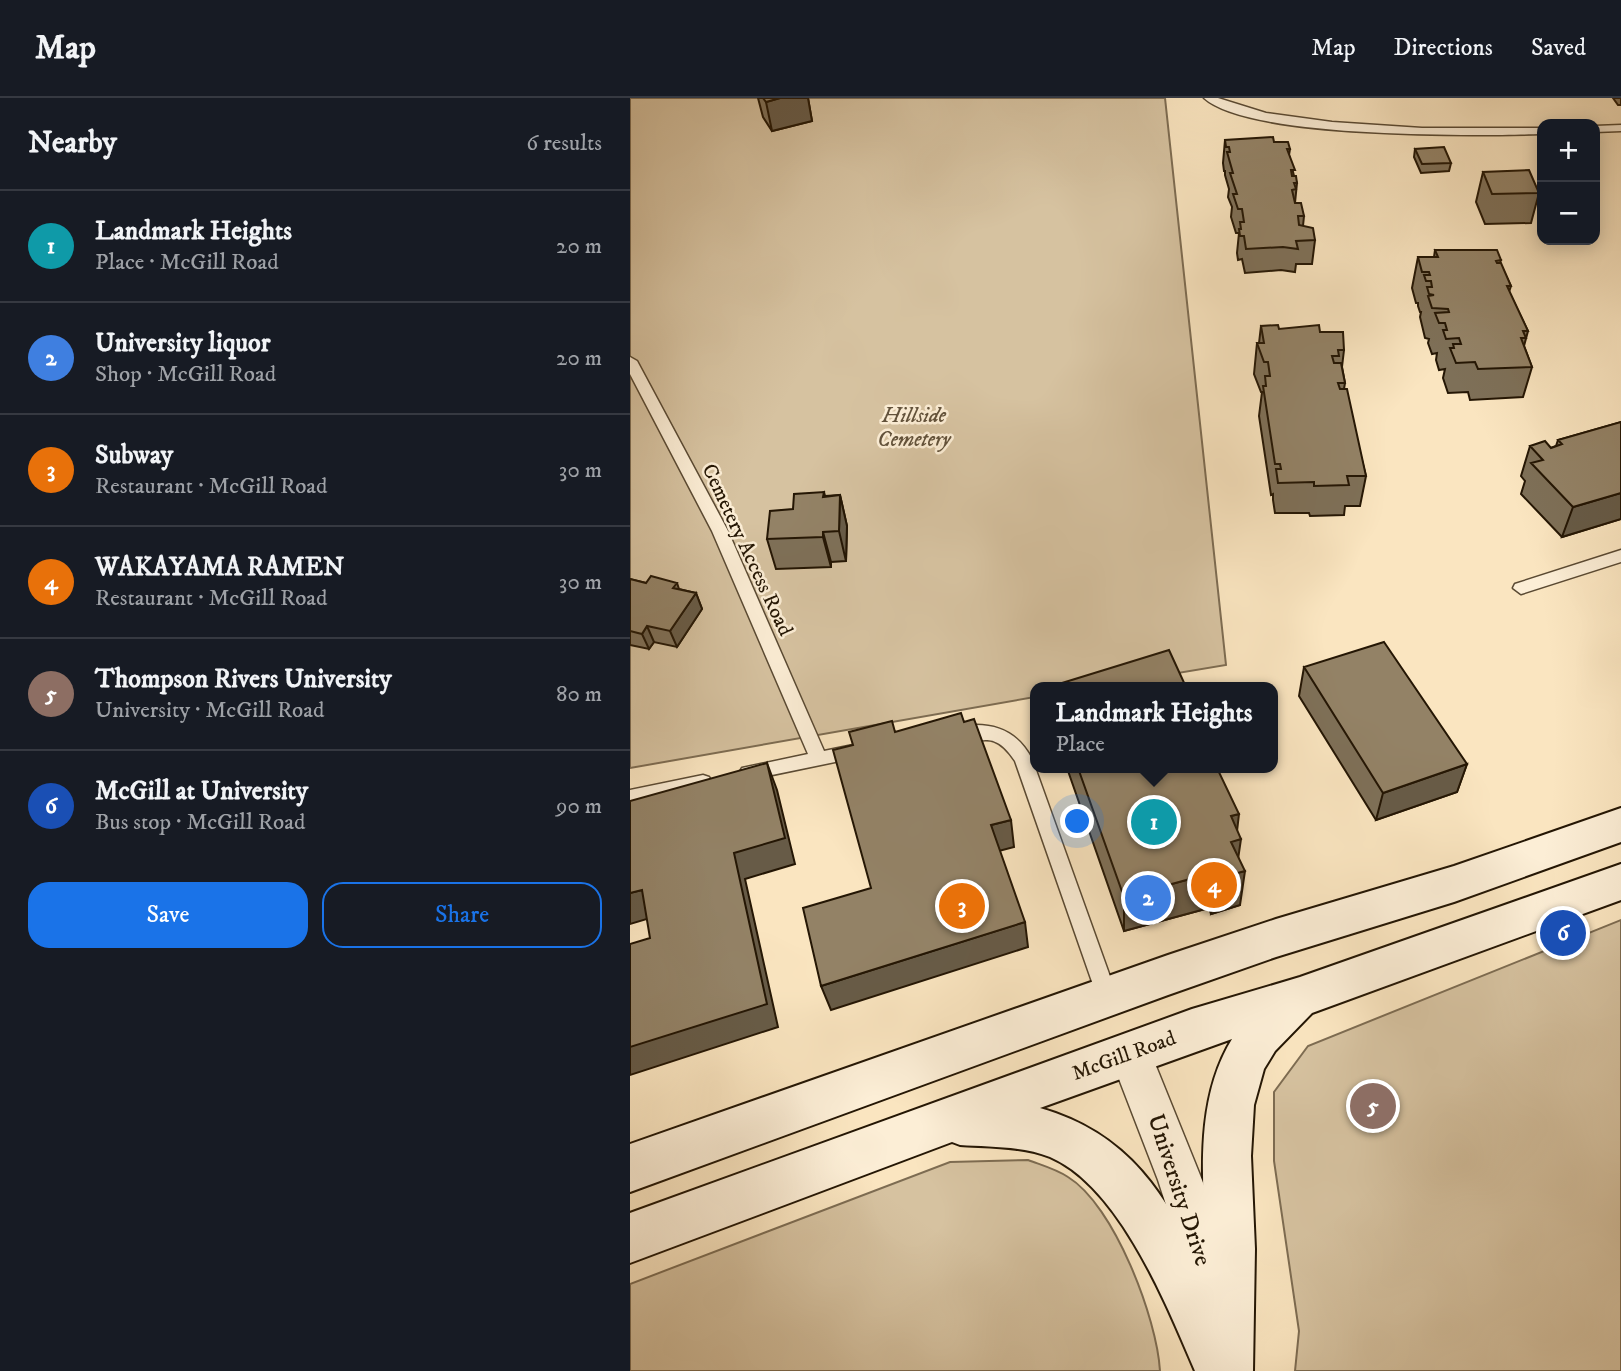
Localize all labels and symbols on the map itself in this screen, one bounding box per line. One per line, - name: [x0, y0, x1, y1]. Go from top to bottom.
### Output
- park label: Hillside Cemetery: [877, 403, 952, 453]
- street label: Cemetery Access Road: [696, 460, 799, 641]
- pin: 1: [1131, 796, 1177, 848]
- your location: [1060, 804, 1094, 838]
- pin: 4: [1191, 859, 1237, 911]
- pin: 2: [1125, 872, 1171, 924]
- pin: 3: [939, 880, 985, 932]
- pin: 6: [1540, 907, 1586, 959]
- street label: McGill Road: [1069, 1025, 1180, 1087]
- pin: 5: [1350, 1080, 1396, 1132]
- street label: University Drive: [1140, 1110, 1218, 1270]

